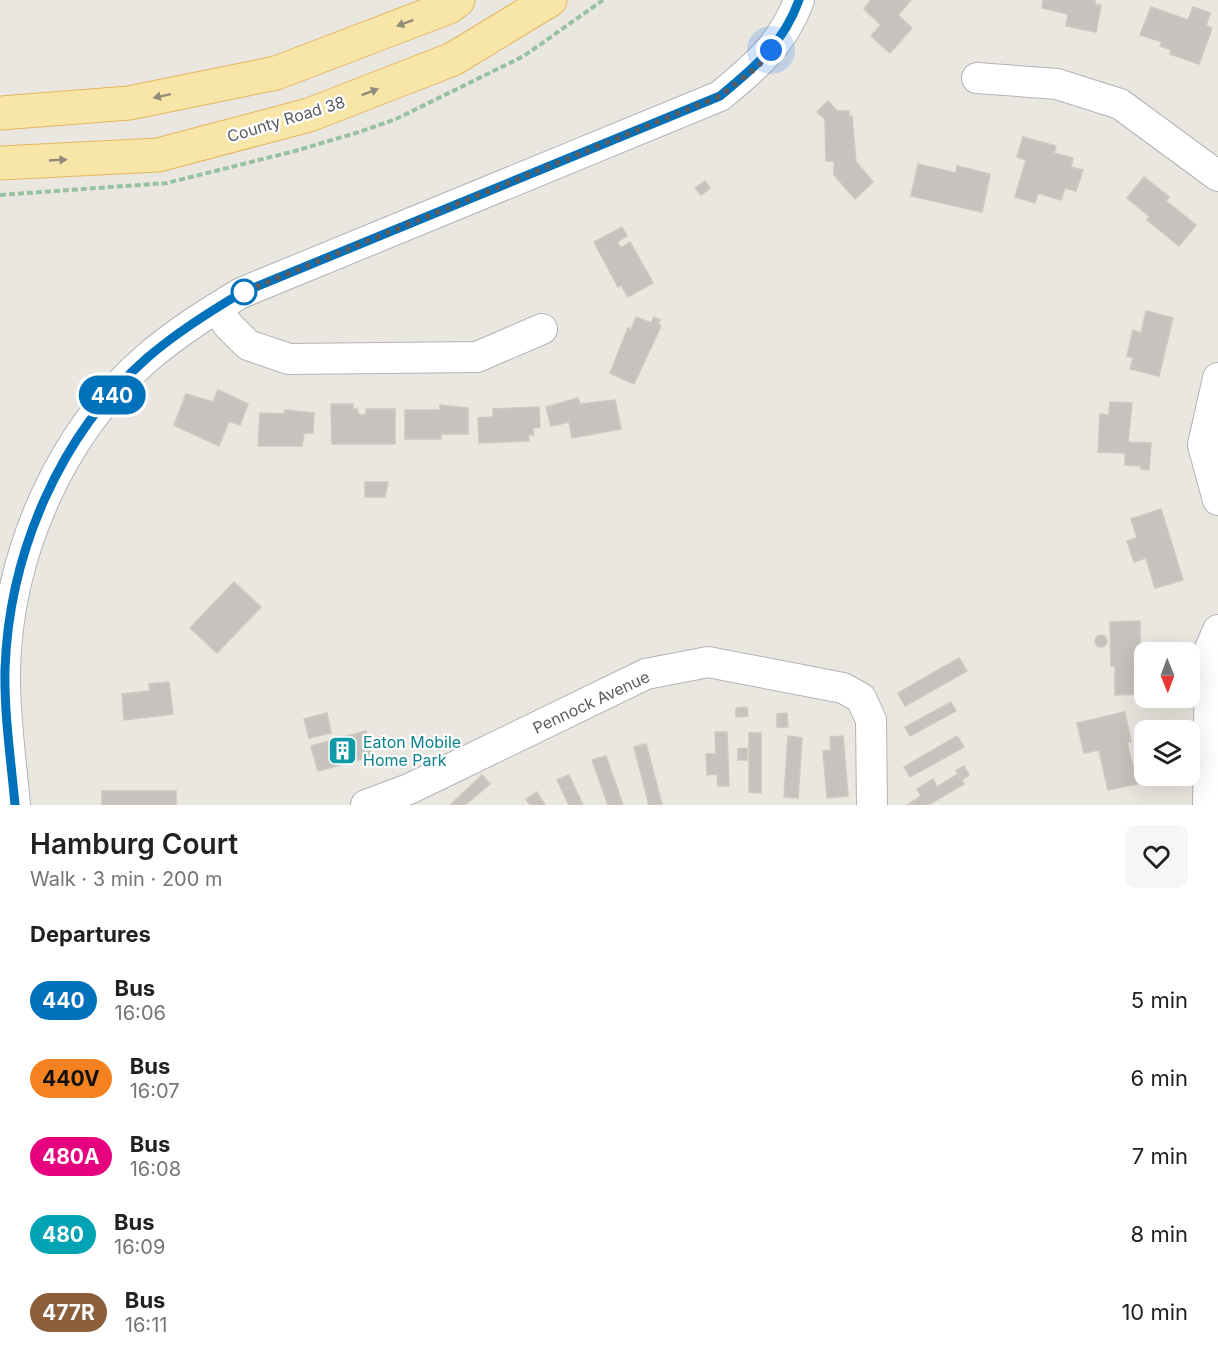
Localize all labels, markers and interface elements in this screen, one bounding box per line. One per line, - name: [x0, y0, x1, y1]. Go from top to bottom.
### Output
- one-way arrow: [396, 19, 414, 29]
- your location: [756, 35, 786, 65]
- one-way arrow: [361, 86, 379, 96]
- one-way arrow: [153, 92, 172, 101]
- street label: County Road 38: [225, 92, 347, 146]
- one-way arrow: [49, 156, 68, 165]
- unlabelled marker: [231, 279, 257, 305]
- line badge: 440: [78, 376, 146, 414]
- text: 440: [91, 383, 133, 408]
- north arrow: [1134, 642, 1200, 708]
- map controls: [1134, 642, 1200, 786]
- street label: Pennock Avenue: [529, 666, 653, 738]
- button: layers: [1134, 720, 1200, 786]
- place label: Eaton Mobile Home Park: [363, 732, 461, 770]
- building icon: Eaton Mobile Home Park: [326, 735, 358, 767]
- button: heart: [1125, 825, 1188, 888]
- text: Hamburg Court: [30, 827, 238, 861]
- text: Walk · 3 min · 200 m: [30, 867, 223, 891]
- text: Departures: [30, 921, 151, 947]
- text: Bus: [115, 975, 155, 1001]
- text: 5 min: [1131, 987, 1188, 1013]
- text: 440: [42, 988, 85, 1013]
- text: 16:06: [115, 1001, 166, 1025]
- text: Bus: [130, 1053, 170, 1079]
- text: 6 min: [1131, 1065, 1188, 1091]
- text: 440V: [42, 1066, 100, 1091]
- text: 16:07: [130, 1079, 180, 1103]
- text: Bus: [130, 1131, 170, 1157]
- text: 7 min: [1132, 1143, 1188, 1169]
- text: 480A: [42, 1144, 100, 1169]
- text: 16:08: [130, 1157, 181, 1181]
- text: Bus: [114, 1209, 155, 1235]
- text: 8 min: [1131, 1221, 1188, 1247]
- text: 480: [42, 1222, 84, 1247]
- text: 16:09: [114, 1235, 165, 1259]
- text: Bus: [125, 1287, 165, 1313]
- text: 10 min: [1121, 1299, 1188, 1325]
- text: 477R: [42, 1300, 95, 1325]
- text: 16:11: [125, 1313, 167, 1337]

